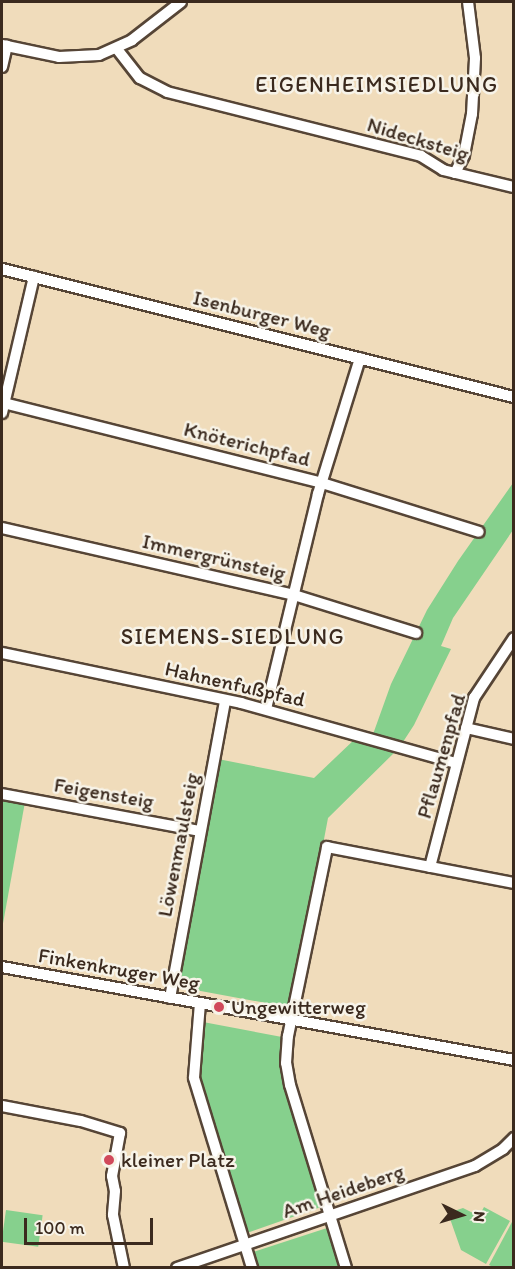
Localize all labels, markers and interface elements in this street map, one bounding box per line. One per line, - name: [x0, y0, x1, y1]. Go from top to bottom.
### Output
- district label: EIGENHEIMSIEDLUNG: [258, 72, 496, 98]
- street label: Nidecksteig: [364, 112, 472, 166]
- street label: Isenburger Weg: [191, 285, 333, 343]
- street label: Knöterichpfad: [181, 416, 313, 472]
- street label: Immergrünsteig: [140, 528, 288, 586]
- district label: SIEMENS-SIEDLUNG: [120, 624, 346, 650]
- street label: Hahnenfußpfad: [162, 656, 308, 712]
- street label: Pflaumenpfad: [411, 691, 471, 821]
- street label: Löwenmaulsteig: [152, 771, 204, 919]
- street label: Feigensteig: [52, 772, 156, 814]
- street label: Finkenkruger Weg: [37, 942, 201, 996]
- place label: Ungewitterweg: [231, 994, 366, 1020]
- marker: Ungewitterweg: [212, 1000, 226, 1014]
- place label: kleiner Platz: [121, 1147, 235, 1173]
- marker: kleiner Platz: [102, 1153, 116, 1167]
- street label: Am Heideberg: [279, 1158, 407, 1224]
- north arrow: [431, 1185, 491, 1245]
- scale bar: [27, 1206, 156, 1244]
- text: N: [469, 1210, 489, 1223]
- text: 100 m: [35, 1217, 85, 1239]

